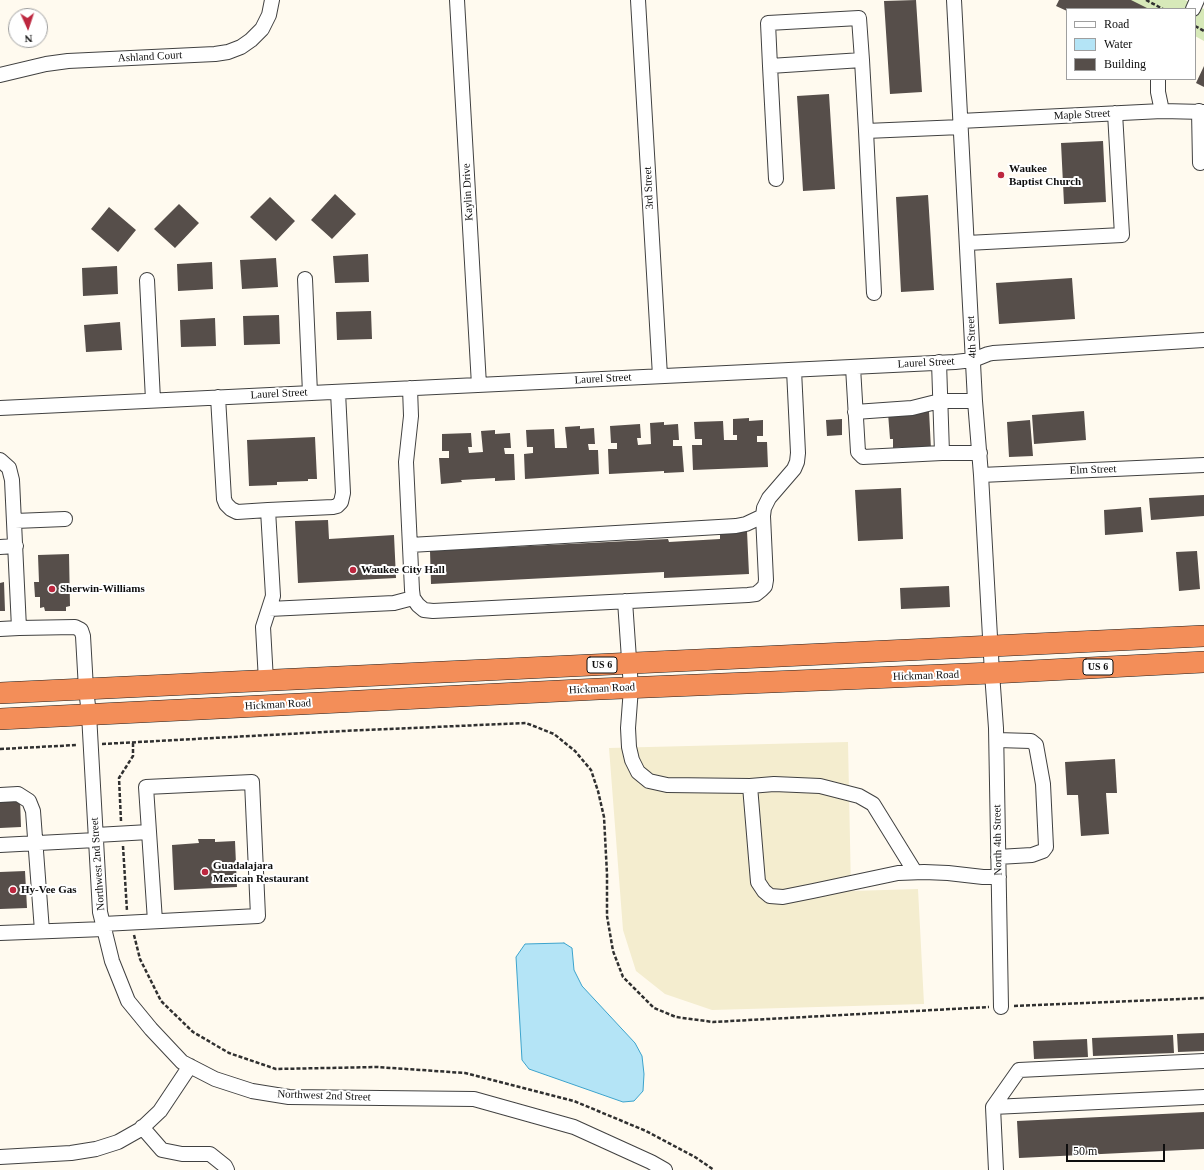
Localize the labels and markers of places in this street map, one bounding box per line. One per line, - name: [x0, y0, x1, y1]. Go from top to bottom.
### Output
- place label: Waukee Baptist Church: [1009, 162, 1081, 188]
- marker: Waukee Baptist Church: [996, 170, 1006, 180]
- place label: Waukee City Hall: [361, 563, 445, 577]
- marker: Waukee City Hall: [348, 565, 358, 575]
- place label: Sherwin-Williams: [60, 582, 145, 596]
- marker: Sherwin-Williams: [47, 584, 57, 594]
- place label: Guadalajara Mexican Restaurant: [213, 859, 309, 885]
- marker: Guadalajara Mexican Restaurant: [200, 867, 210, 877]
- place label: Hy-Vee Gas: [21, 883, 77, 897]
- marker: Hy-Vee Gas: [8, 885, 18, 895]

